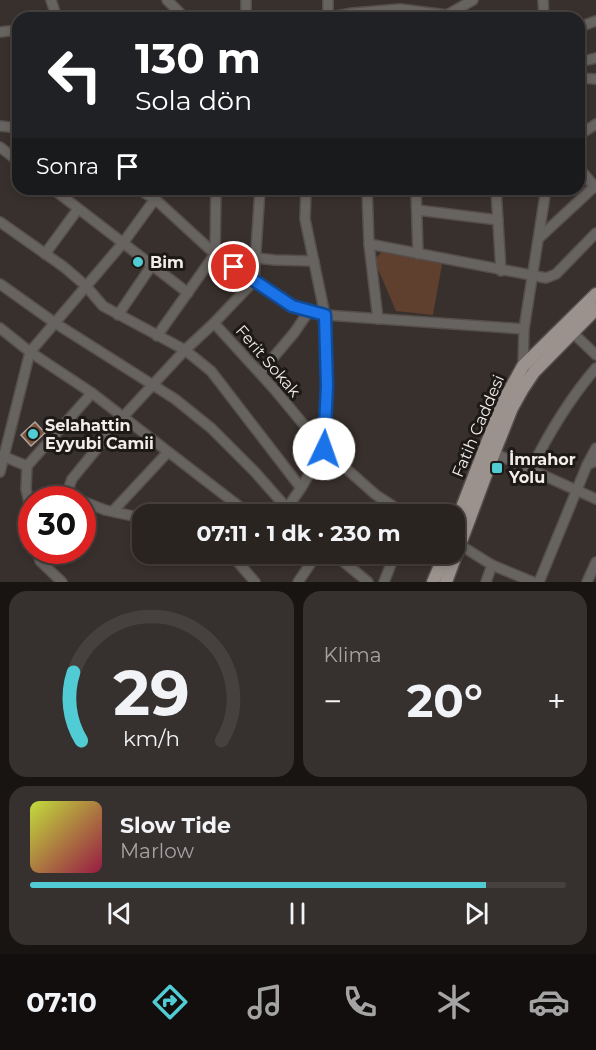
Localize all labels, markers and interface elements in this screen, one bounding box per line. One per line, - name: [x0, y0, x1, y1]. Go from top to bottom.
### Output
- text: 130 m: [135, 32, 261, 84]
- icon: left: [36, 36, 114, 114]
- text: Sola dön: [135, 84, 252, 117]
- icon: arrive: [111, 150, 144, 183]
- text: Sonra: [36, 153, 99, 180]
- pin: [208, 241, 259, 292]
- icon: arrive: [217, 250, 250, 283]
- place label: Bim: [150, 253, 184, 272]
- marker: Bim: [131, 255, 145, 269]
- street label: Ferit Sokak: [232, 321, 305, 401]
- street label: Fatih Caddesi: [448, 372, 508, 480]
- place label: Selahattin Eyyubi Camii: [45, 416, 154, 453]
- position arrow: [292, 417, 356, 481]
- marker: Selahattin Eyyubi Camii: [26, 427, 40, 441]
- place label: İmrahor Yolu: [508, 450, 576, 487]
- marker: İmrahor Yolu: [490, 461, 504, 475]
- speed limit sign: 30: [18, 486, 96, 564]
- text: 07:11 · 1 dk · 230 m: [197, 520, 401, 547]
- text: Klima: [324, 643, 382, 667]
- text: 29: [113, 655, 190, 731]
- text: 20°: [407, 673, 483, 728]
- text: −: [324, 681, 342, 721]
- text: +: [547, 681, 566, 721]
- text: km/h: [123, 725, 180, 751]
- text: Slow Tide: [120, 812, 231, 839]
- text: Marlow: [120, 839, 194, 863]
- icon: previous: [103, 897, 136, 930]
- icon: pause: [281, 897, 314, 930]
- icon: next: [460, 897, 493, 930]
- icon: directions: [149, 981, 191, 1023]
- icon: music: [244, 981, 286, 1023]
- icon: phone: [339, 981, 381, 1023]
- icon: climate: [433, 981, 475, 1023]
- icon: car: [528, 981, 570, 1023]
- text: 07:10: [26, 986, 97, 1019]

